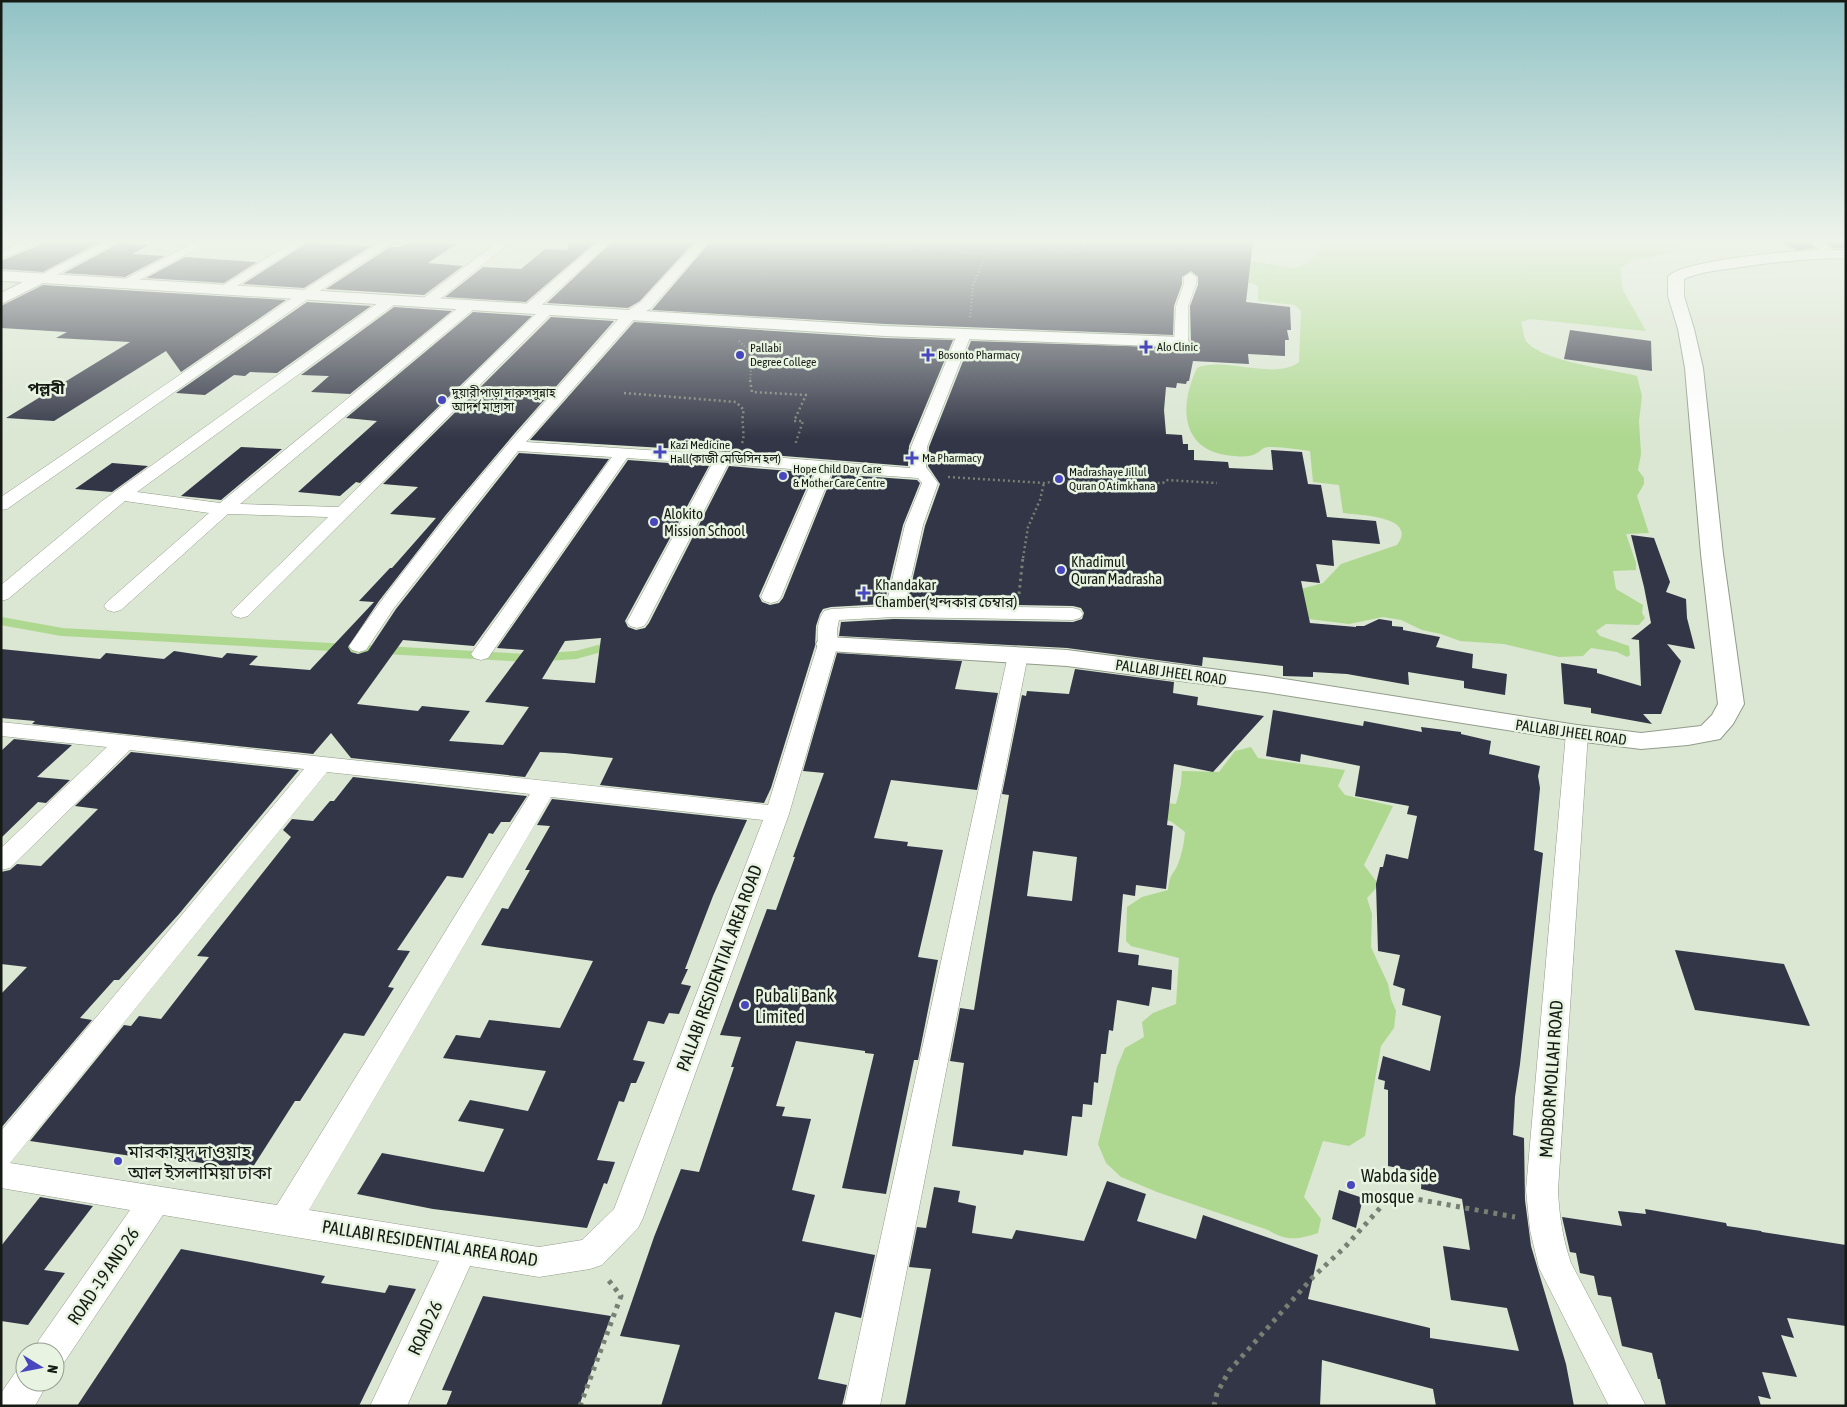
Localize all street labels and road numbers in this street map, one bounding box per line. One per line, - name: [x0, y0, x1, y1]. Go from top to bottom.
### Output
- street label: PALLABI JHEEL ROAD: [1114, 656, 1228, 688]
- street label: PALLABI JHEEL ROAD: [1514, 716, 1628, 748]
- street label: PALLABI RESIDENTIAL AREA ROAD: [672, 862, 766, 1074]
- street label: MADBOR MOLLAH ROAD: [1535, 999, 1567, 1159]
- street label: PALLABI RESIDENTIAL AREA ROAD: [321, 1216, 539, 1270]
- street label: ROAD -19 AND 26: [63, 1223, 143, 1329]
- street label: ROAD 26: [403, 1297, 447, 1359]

